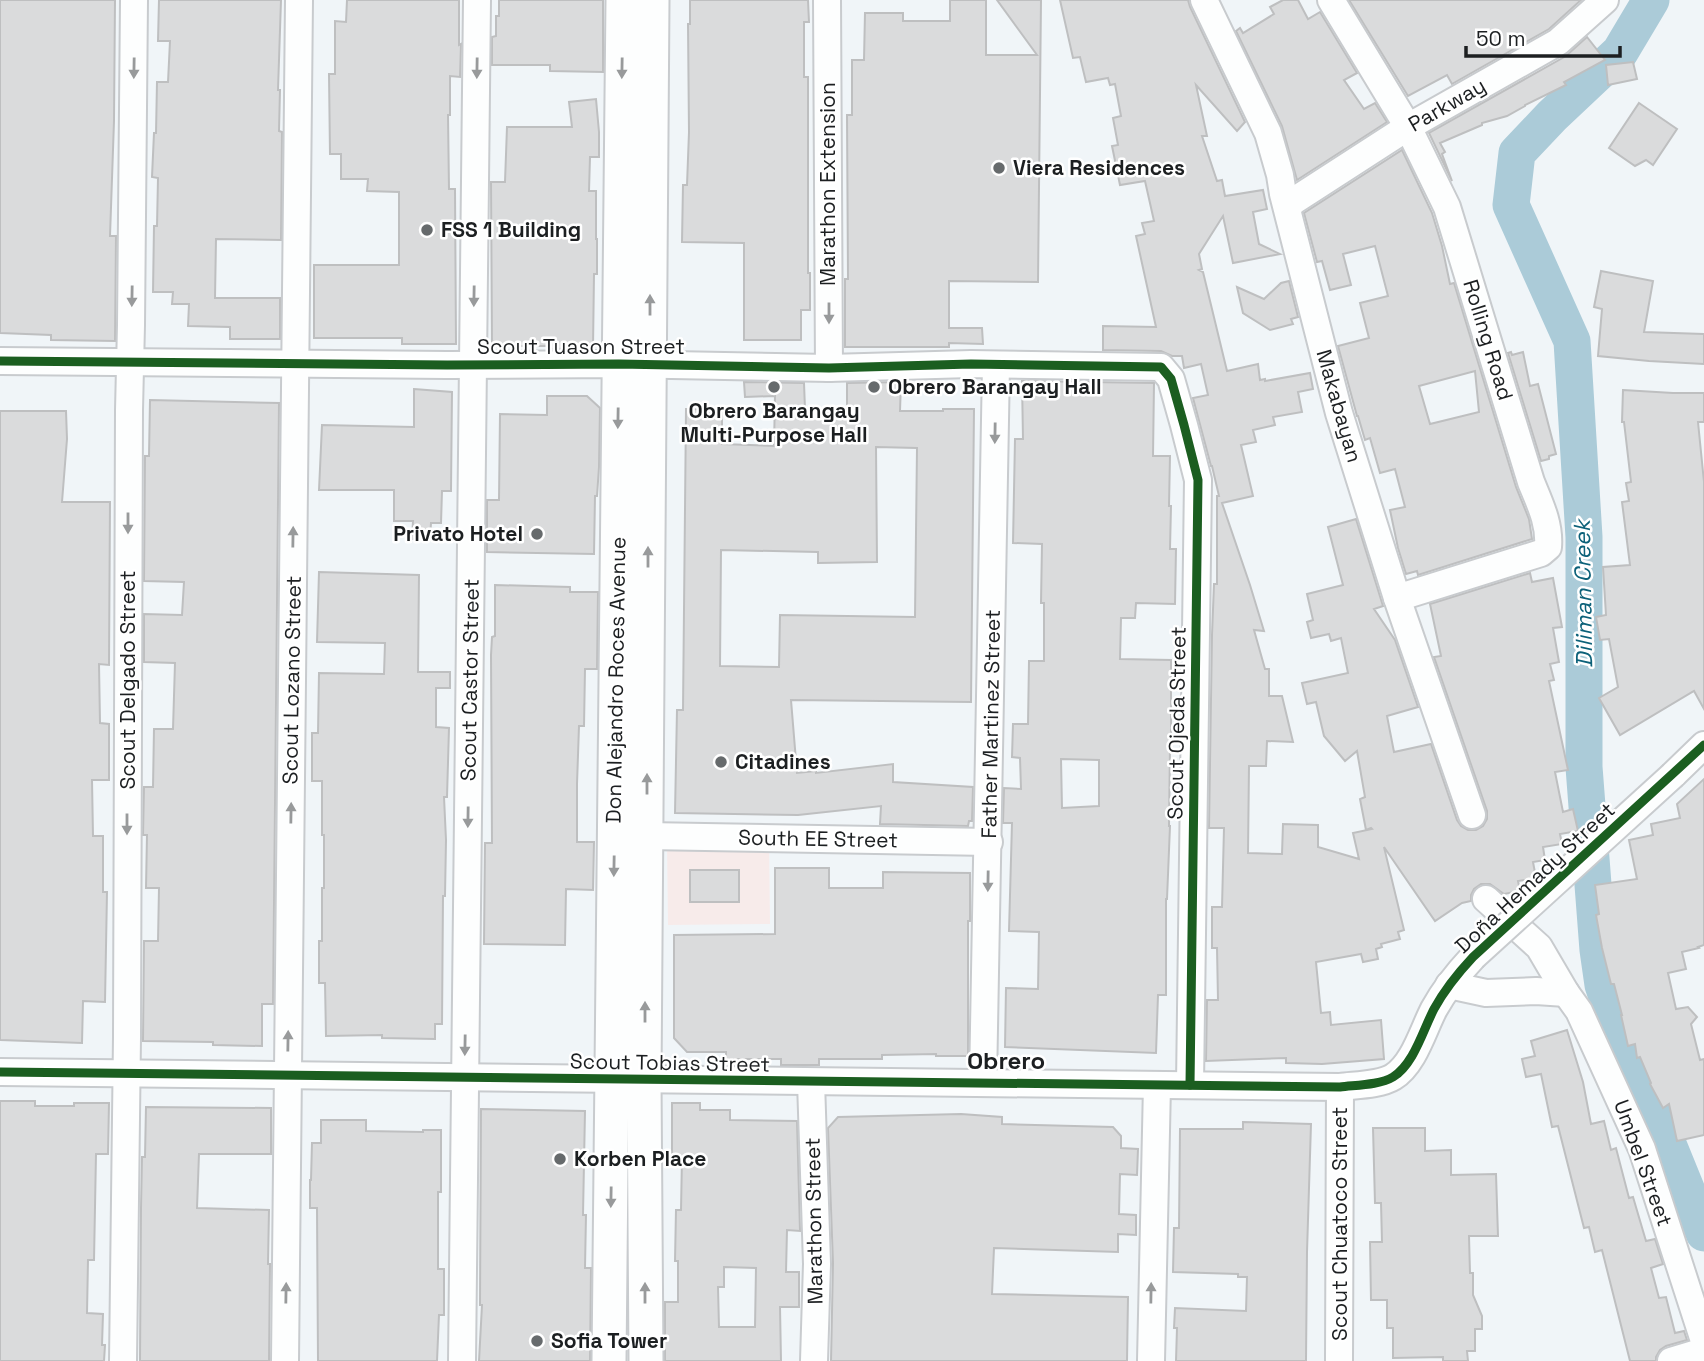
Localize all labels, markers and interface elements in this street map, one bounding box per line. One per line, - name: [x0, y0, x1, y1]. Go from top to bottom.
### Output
- scale bar: [1466, 14, 1620, 58]
- text: 50 m: [1476, 25, 1526, 52]
- one-way arrow: [128, 57, 140, 79]
- one-way arrow: [471, 57, 482, 79]
- one-way arrow: [616, 57, 628, 79]
- street label: Parkway: [1403, 72, 1490, 138]
- street label: Marathon Extension: [814, 82, 841, 286]
- place label: Viera Residences: [1013, 154, 1185, 181]
- marker: Viera Residences: [991, 160, 1007, 176]
- place label: FSS 1 Building: [441, 216, 581, 243]
- marker: FSS 1 Building: [419, 222, 435, 238]
- street label: Rolling Road: [1457, 276, 1520, 404]
- one-way arrow: [126, 285, 137, 307]
- one-way arrow: [468, 285, 480, 307]
- one-way arrow: [644, 293, 656, 315]
- one-way arrow: [823, 302, 835, 324]
- street label: Scout Tuason Street: [477, 333, 685, 360]
- street label: Makabayan: [1310, 346, 1369, 466]
- place label: Obrero Barangay Hall: [888, 373, 1102, 400]
- marker: Obrero Barangay Multi-Purpose Hall: [766, 379, 782, 395]
- marker: Obrero Barangay Hall: [866, 379, 882, 395]
- place label: Obrero Barangay Multi-Purpose Hall: [680, 397, 868, 448]
- one-way arrow: [613, 407, 624, 429]
- one-way arrow: [990, 422, 1001, 444]
- one-way arrow: [122, 512, 134, 534]
- water label: Diliman Creek: [1567, 517, 1599, 668]
- place label: Privato Hotel: [393, 520, 523, 547]
- one-way arrow: [287, 526, 299, 548]
- marker: Privato Hotel: [529, 526, 545, 542]
- street label: Don Alejandro Roces Avenue: [599, 536, 632, 824]
- one-way arrow: [642, 545, 654, 567]
- street label: Scout Delgado Street: [114, 570, 141, 790]
- street label: Scout Lozano Street: [276, 575, 307, 785]
- street label: Scout Castor Street: [454, 579, 485, 781]
- street label: Father Martinez Street: [975, 609, 1006, 839]
- street label: Scout Ojeda Street: [1161, 626, 1192, 820]
- place label: Citadines: [735, 748, 831, 775]
- marker: Citadines: [713, 754, 729, 770]
- one-way arrow: [641, 773, 653, 795]
- street label: Doña Hemady Street: [1449, 796, 1620, 959]
- one-way arrow: [285, 802, 296, 824]
- one-way arrow: [462, 806, 474, 828]
- one-way arrow: [121, 813, 133, 835]
- street label: South EE Street: [738, 824, 898, 853]
- one-way arrow: [608, 855, 619, 877]
- one-way arrow: [982, 870, 994, 892]
- one-way arrow: [639, 1000, 651, 1022]
- one-way arrow: [282, 1030, 294, 1052]
- one-way arrow: [460, 1034, 471, 1056]
- district label: Obrero: [967, 1045, 1045, 1076]
- street label: Scout Tobias Street: [570, 1047, 770, 1078]
- street label: Umbel Street: [1608, 1096, 1679, 1230]
- street label: Scout Chuatoco Street: [1326, 1107, 1353, 1341]
- street label: Marathon Street: [799, 1137, 828, 1305]
- place label: Korben Place: [574, 1145, 706, 1172]
- marker: Korben Place: [552, 1151, 568, 1167]
- one-way arrow: [605, 1186, 616, 1208]
- one-way arrow: [280, 1282, 292, 1304]
- one-way arrow: [639, 1282, 651, 1304]
- one-way arrow: [1146, 1282, 1157, 1304]
- place label: Sofia Tower: [551, 1327, 667, 1354]
- marker: Sofia Tower: [529, 1333, 545, 1349]

